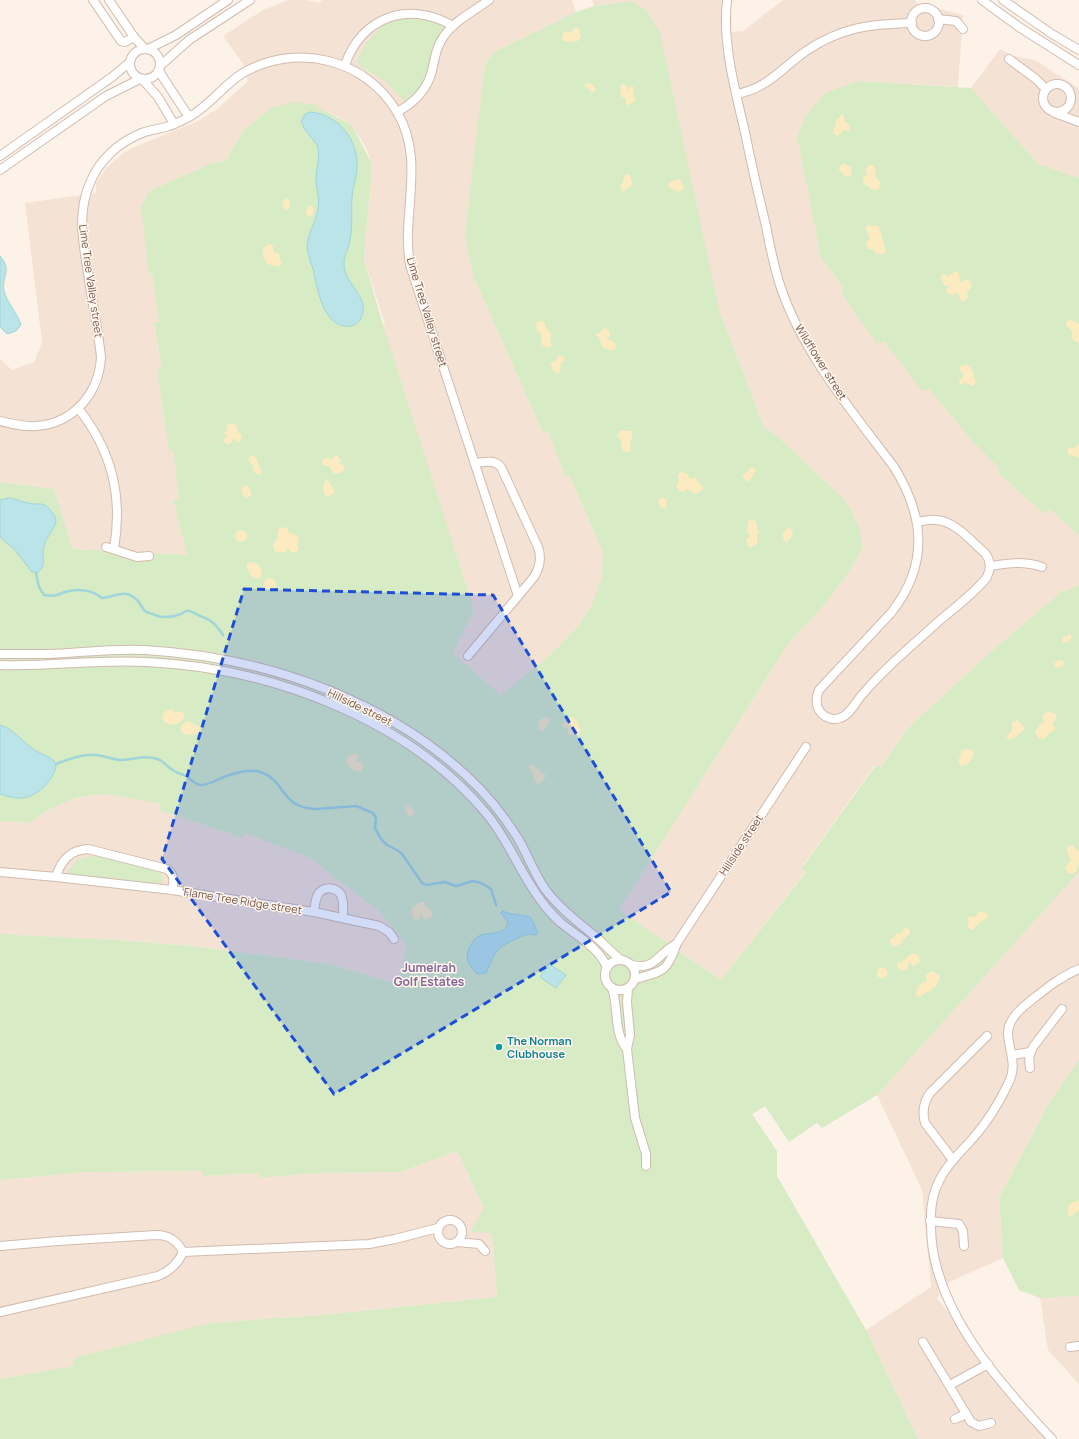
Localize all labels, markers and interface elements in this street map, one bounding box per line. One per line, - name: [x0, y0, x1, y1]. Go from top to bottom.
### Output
- street label: Lime Tree Valley street: [76, 223, 107, 338]
- street label: Lime Tree Valley street: [404, 255, 451, 369]
- street label: Wildflower street: [792, 321, 851, 403]
- street label: Hillside street: [325, 684, 395, 729]
- street label: Hillside street: [715, 811, 766, 878]
- street label: Flame Tree Ridge street: [183, 884, 303, 917]
- district label: Jumeirah Golf Estates: [394, 959, 465, 990]
- place label: The Norman Clubhouse: [507, 1033, 572, 1061]
- marker: The Norman Clubhouse: [494, 1042, 504, 1052]

